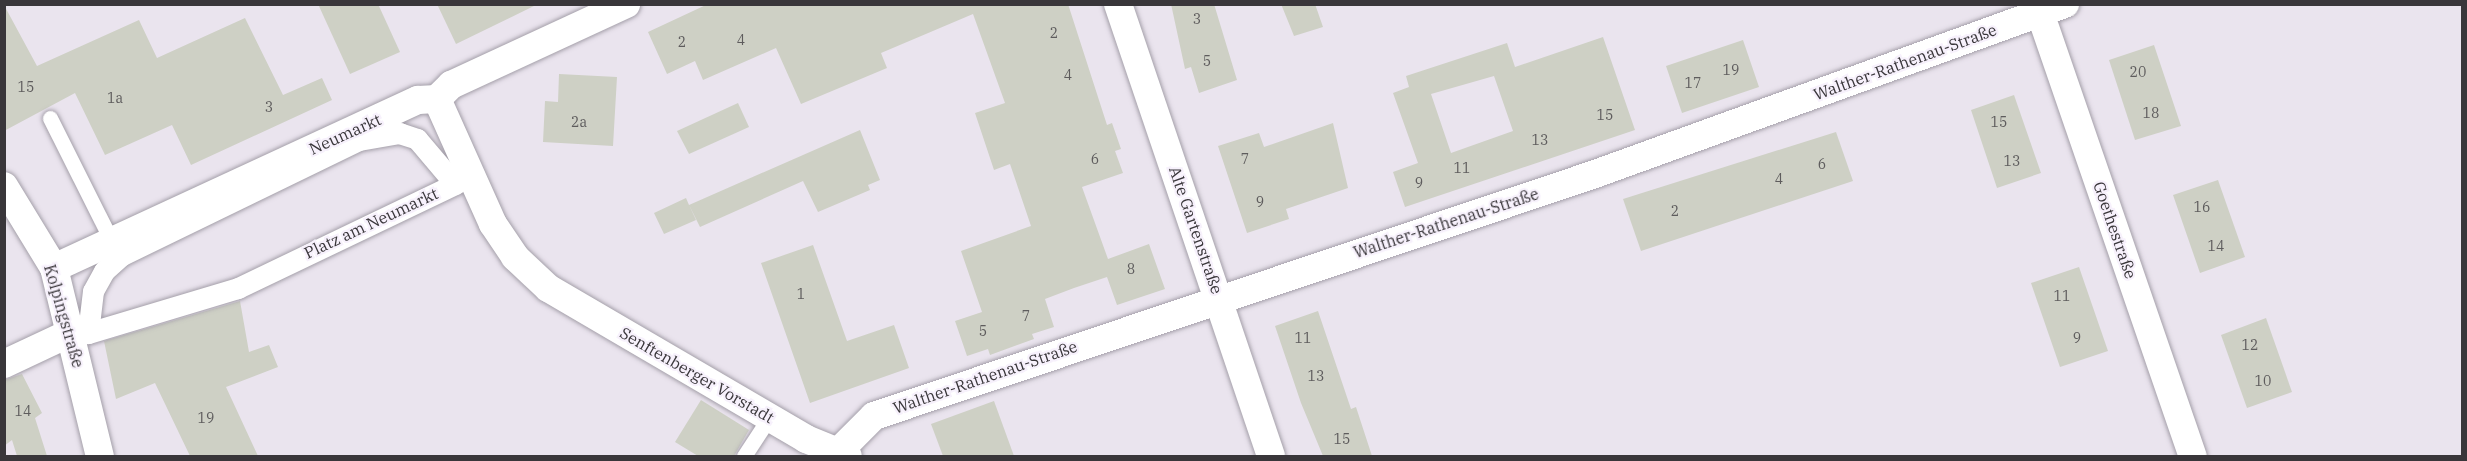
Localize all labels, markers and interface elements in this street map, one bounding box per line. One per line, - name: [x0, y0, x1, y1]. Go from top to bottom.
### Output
- house number: 3: [1193, 11, 1201, 27]
- street label: Walther-Rathenau-Straße: [1811, 20, 1999, 104]
- house number: 2: [1050, 25, 1058, 41]
- house number: 4: [737, 32, 745, 48]
- house number: 2: [678, 34, 686, 50]
- house number: 5: [1203, 53, 1211, 69]
- house number: 19: [1723, 62, 1739, 78]
- house number: 20: [2130, 64, 2146, 80]
- house number: 4: [1064, 67, 1072, 83]
- house number: 17: [1685, 75, 1701, 91]
- house number: 15: [18, 79, 34, 95]
- house number: 1a: [107, 90, 123, 106]
- house number: 3: [265, 99, 273, 115]
- house number: 18: [2143, 105, 2159, 121]
- house number: 15: [1597, 107, 1613, 123]
- street label: Neumarkt: [306, 110, 384, 158]
- house number: 2a: [571, 114, 587, 130]
- house number: 15: [1991, 114, 2007, 130]
- house number: 13: [1532, 132, 1548, 148]
- house number: 6: [1091, 151, 1099, 167]
- house number: 7: [1241, 151, 1249, 167]
- house number: 13: [2004, 153, 2020, 169]
- house number: 6: [1818, 156, 1826, 172]
- house number: 11: [1454, 160, 1470, 176]
- street label: Alte Gartenstraße: [1165, 164, 1227, 296]
- house number: 4: [1775, 171, 1783, 187]
- house number: 9: [1415, 175, 1423, 191]
- street label: Goethestraße: [2089, 179, 2141, 281]
- street label: Platz am Neumarkt: [301, 184, 441, 262]
- street label: Walther-Rathenau-Straße: [1351, 184, 1541, 262]
- house number: 9: [1256, 194, 1264, 210]
- house number: 16: [2194, 199, 2210, 215]
- house number: 2: [1671, 203, 1679, 219]
- house number: 14: [2208, 238, 2224, 254]
- house number: 8: [1127, 261, 1135, 277]
- street label: Kolpingstraße: [40, 262, 88, 370]
- house number: 1: [797, 286, 805, 302]
- house number: 11: [2054, 288, 2070, 304]
- house number: 7: [1022, 308, 1030, 324]
- street label: Senftenberger Vorstadt: [617, 323, 777, 427]
- house number: 5: [979, 323, 987, 339]
- house number: 11: [1295, 330, 1311, 346]
- house number: 9: [2073, 330, 2081, 346]
- street label: Walther-Rathenau-Straße: [890, 336, 1080, 418]
- house number: 12: [2242, 337, 2258, 353]
- house number: 13: [1308, 368, 1324, 384]
- house number: 10: [2255, 373, 2271, 389]
- house number: 14: [15, 403, 31, 419]
- house number: 19: [198, 410, 214, 426]
- house number: 15: [1334, 431, 1350, 447]

